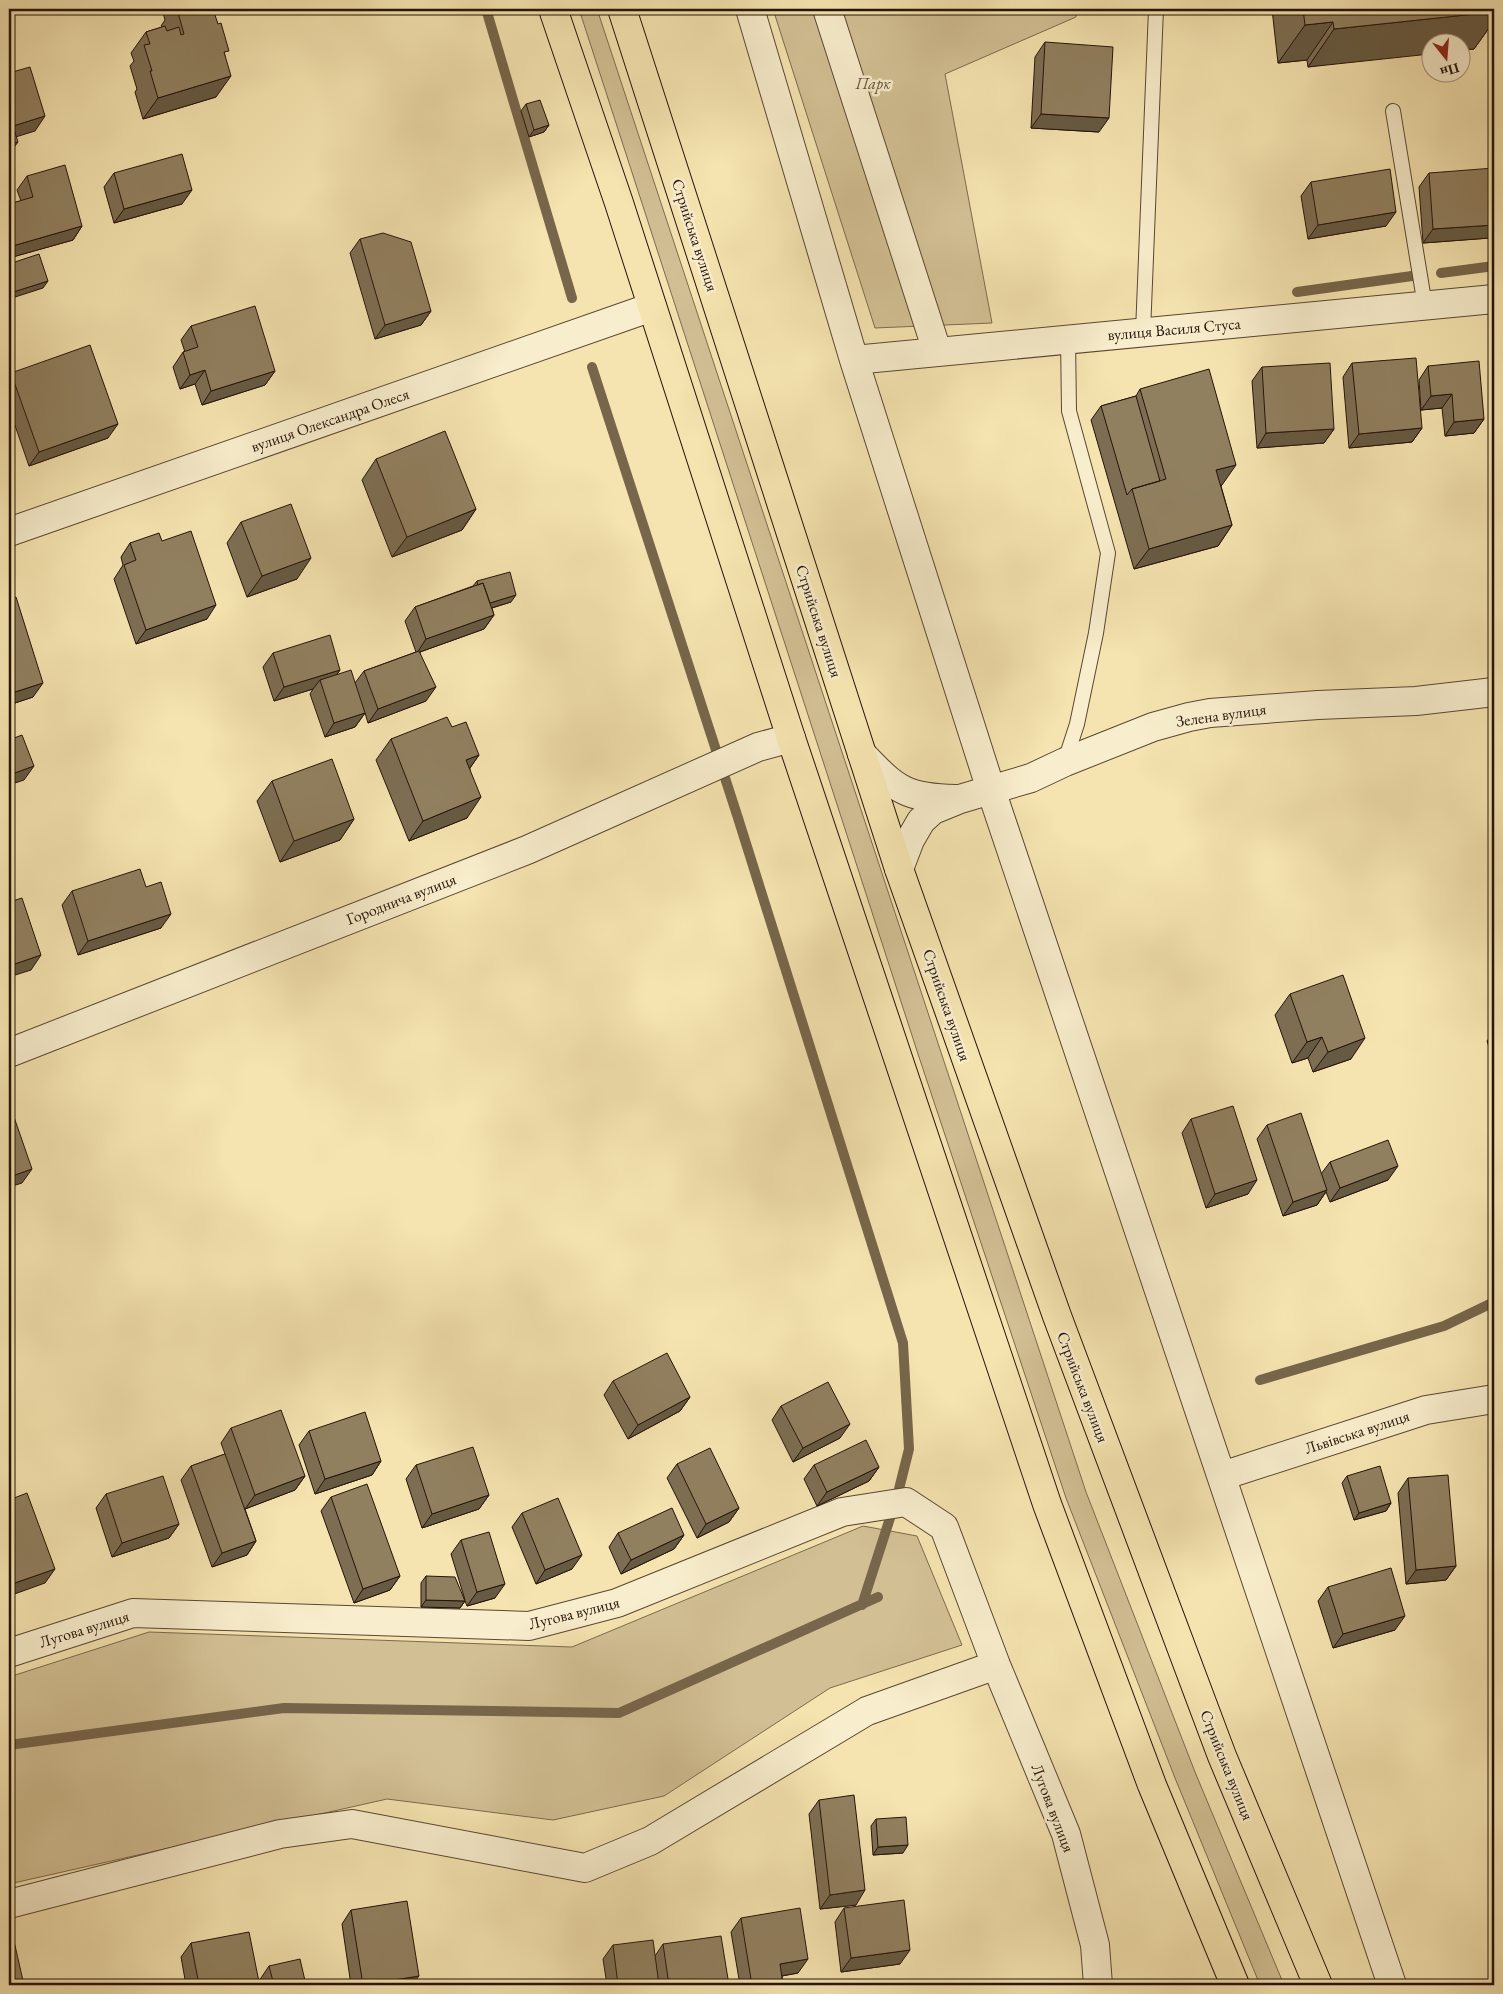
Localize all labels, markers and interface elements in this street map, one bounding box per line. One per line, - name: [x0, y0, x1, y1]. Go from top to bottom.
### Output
- north arrow: [1420, 32, 1470, 82]
- text: Пн: [1438, 59, 1462, 82]
- park label: Парк: [854, 73, 891, 94]
- street label: Стрийська вулиця: [667, 176, 723, 294]
- street label: вулиця Василя Стуса: [1107, 313, 1242, 345]
- street label: вулиця Олександра Олеся: [248, 383, 412, 457]
- street label: Стрийська вулиця: [791, 562, 847, 680]
- street label: Зелена вулиця: [1175, 698, 1267, 732]
- street label: Городнича вулиця: [343, 868, 459, 930]
- street label: Стрийська вулиця: [918, 946, 976, 1064]
- street label: Стрийська вулиця: [1052, 1328, 1114, 1446]
- street label: Львівська вулиця: [1302, 1405, 1412, 1459]
- street label: Лугова вулиця: [526, 1592, 622, 1634]
- street label: Лугова вулиця: [36, 1605, 132, 1653]
- street label: Стрийська вулиця: [1195, 1707, 1259, 1823]
- street label: Лугова вулиця: [1027, 1761, 1079, 1855]

